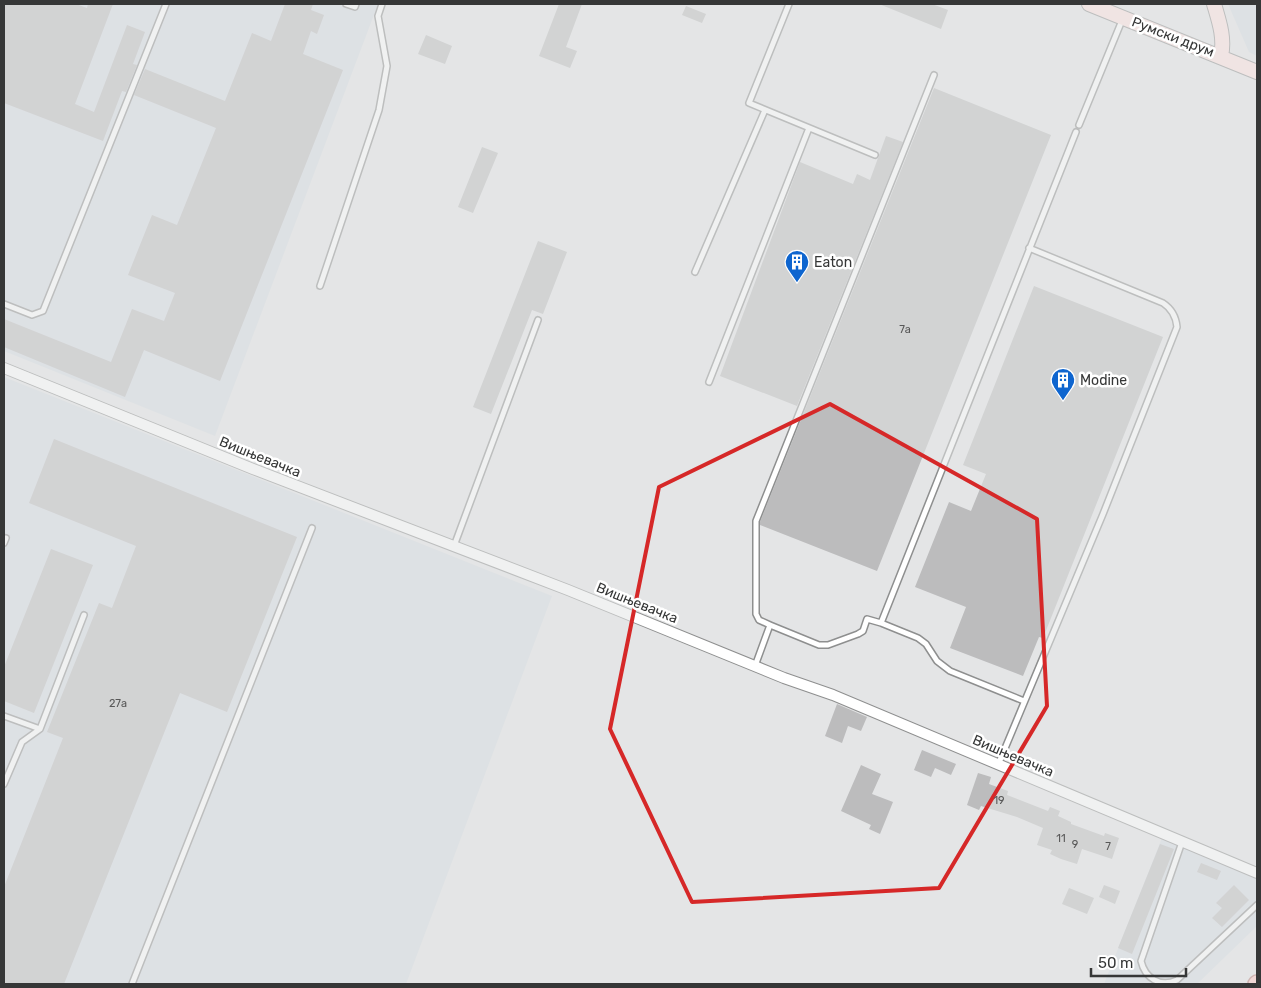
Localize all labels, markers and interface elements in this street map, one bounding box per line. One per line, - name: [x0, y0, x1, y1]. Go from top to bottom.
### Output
- street label: Румски друм: [1129, 13, 1217, 61]
- building icon: Eaton: [784, 249, 810, 283]
- place label: Eaton: [814, 254, 852, 271]
- house number: 7a: [899, 323, 911, 336]
- building icon: Modine: [1050, 367, 1076, 401]
- place label: Modine: [1080, 372, 1127, 389]
- street label: Вишњевачка: [217, 433, 303, 481]
- street label: Вишњевачка: [594, 579, 680, 627]
- house number: 27a: [109, 697, 127, 710]
- street label: Вишњевачка: [970, 731, 1056, 781]
- house number: 19: [993, 794, 1005, 807]
- house number: 11: [1056, 832, 1066, 845]
- house number: 9: [1072, 838, 1078, 851]
- house number: 7: [1105, 840, 1111, 853]
- scale bar: [1091, 946, 1186, 978]
- text: 50 m: [1098, 954, 1133, 972]

